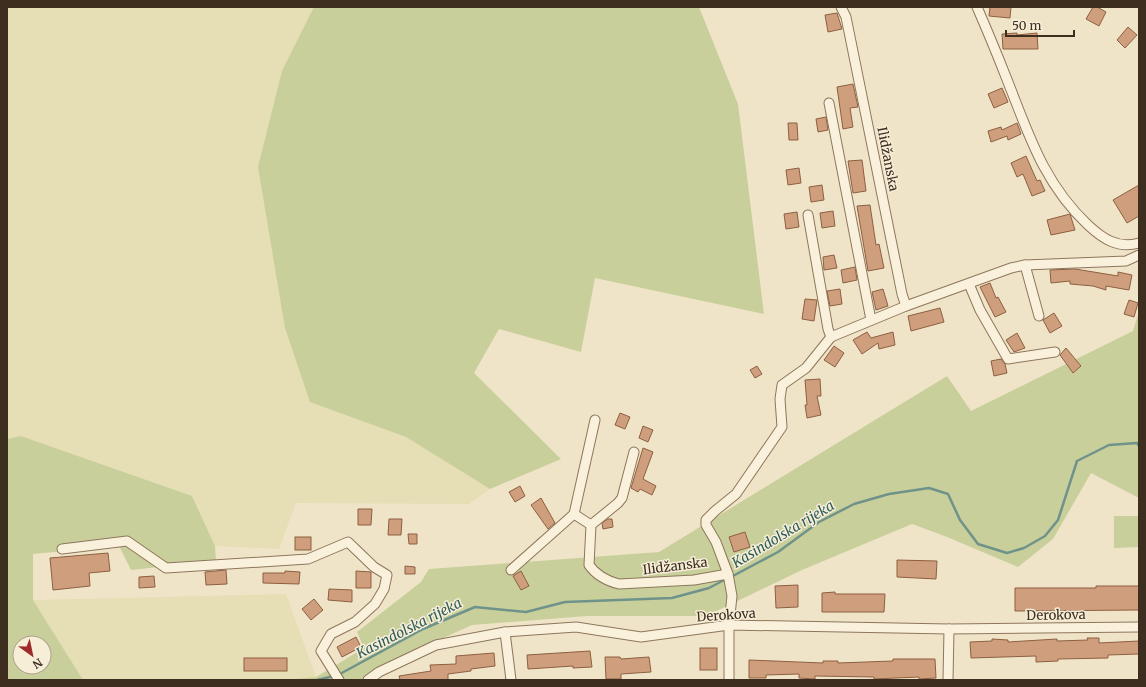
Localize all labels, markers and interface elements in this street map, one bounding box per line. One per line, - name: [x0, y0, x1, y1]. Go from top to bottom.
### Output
- scale bar: [1006, 12, 1074, 38]
- text: 50 m: [1012, 18, 1041, 33]
- street label: Ilidžanska: [873, 125, 903, 193]
- water label: Kasindolska rijeka: [728, 496, 837, 572]
- street label: Ilidžanska: [642, 554, 708, 578]
- water label: Kasindolska rijeka: [352, 594, 465, 663]
- street label: Derokova: [696, 604, 756, 626]
- street label: Derokova: [1026, 606, 1086, 624]
- north arrow: [12, 635, 52, 675]
- text: N: [30, 655, 45, 672]

